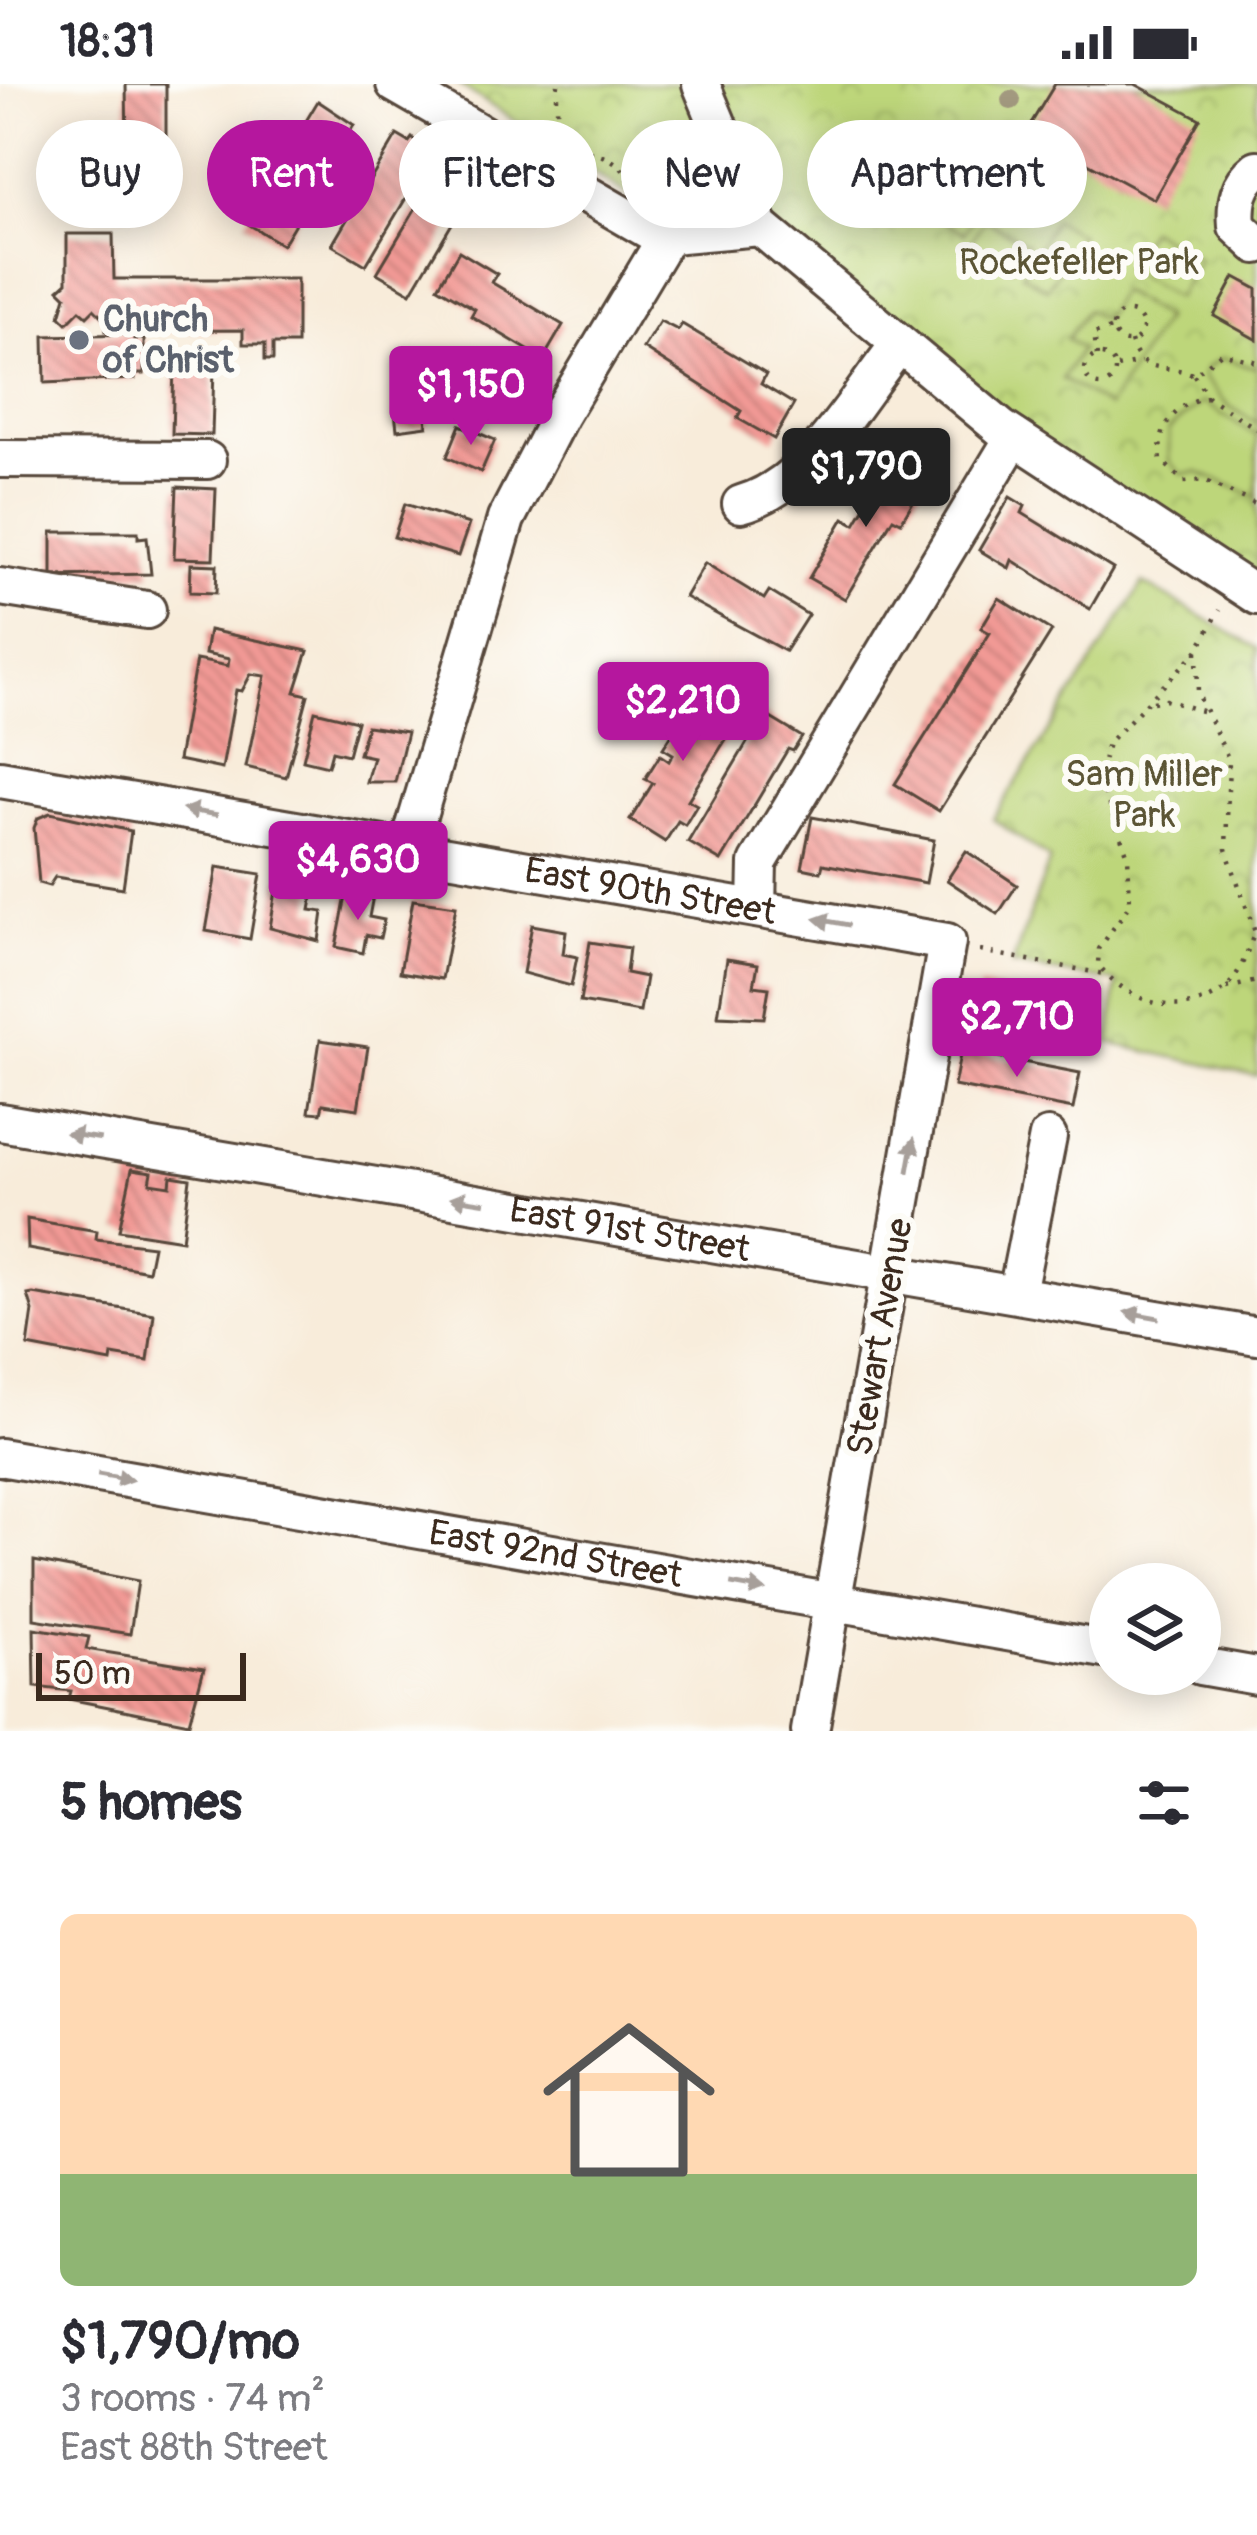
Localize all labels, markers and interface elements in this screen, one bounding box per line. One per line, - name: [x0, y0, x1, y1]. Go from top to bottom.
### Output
- text: 18:31: [60, 14, 155, 70]
- chip: Buy: [36, 120, 183, 228]
- chip: Rent: [207, 120, 375, 228]
- chip: Filters: [399, 120, 597, 228]
- chip: New: [621, 120, 783, 228]
- chip: Apartment: [807, 120, 1087, 228]
- park label: Rockefeller Park: [959, 240, 1199, 285]
- place label: Church of Christ: [102, 297, 235, 383]
- marker: Church of Christ: [66, 327, 92, 353]
- pin: $1,150: [373, 346, 569, 448]
- text: $1,150: [416, 360, 526, 409]
- pin: $1,790: [768, 428, 964, 530]
- text: $1,790: [809, 442, 923, 491]
- pin: $2,210: [585, 662, 781, 764]
- text: $2,210: [625, 676, 741, 725]
- park label: Sam Miller Park: [1065, 752, 1223, 838]
- one-way arrow: [180, 802, 218, 820]
- pin: $4,630: [260, 821, 456, 923]
- text: $4,630: [296, 835, 420, 884]
- street label: East 90th Street: [521, 847, 780, 935]
- one-way arrow: [813, 912, 851, 930]
- pin: $2,710: [919, 978, 1115, 1080]
- text: $2,710: [959, 992, 1075, 1041]
- one-way arrow: [64, 1126, 101, 1145]
- one-way arrow: [903, 1135, 921, 1173]
- street label: East 91st Street: [507, 1187, 754, 1272]
- one-way arrow: [448, 1190, 486, 1208]
- street label: Stewart Avenue: [837, 1215, 923, 1459]
- one-way arrow: [1122, 1305, 1160, 1324]
- one-way arrow: [97, 1468, 135, 1487]
- street label: East 92nd Street: [426, 1510, 686, 1598]
- map controls: [1089, 1563, 1221, 1695]
- button: layers: [1089, 1563, 1221, 1695]
- one-way arrow: [729, 1579, 767, 1597]
- scale bar: [36, 1647, 246, 1700]
- text: 50 m: [54, 1653, 131, 1694]
- icon: filters: [1131, 1770, 1197, 1836]
- text: 5 homes: [60, 1771, 242, 1835]
- icon: home: [521, 1992, 737, 2208]
- text: $1,790/mo: [60, 2310, 300, 2374]
- text: 3 rooms · 74 m²: [60, 2374, 325, 2423]
- text: East 88th Street: [60, 2423, 328, 2472]

